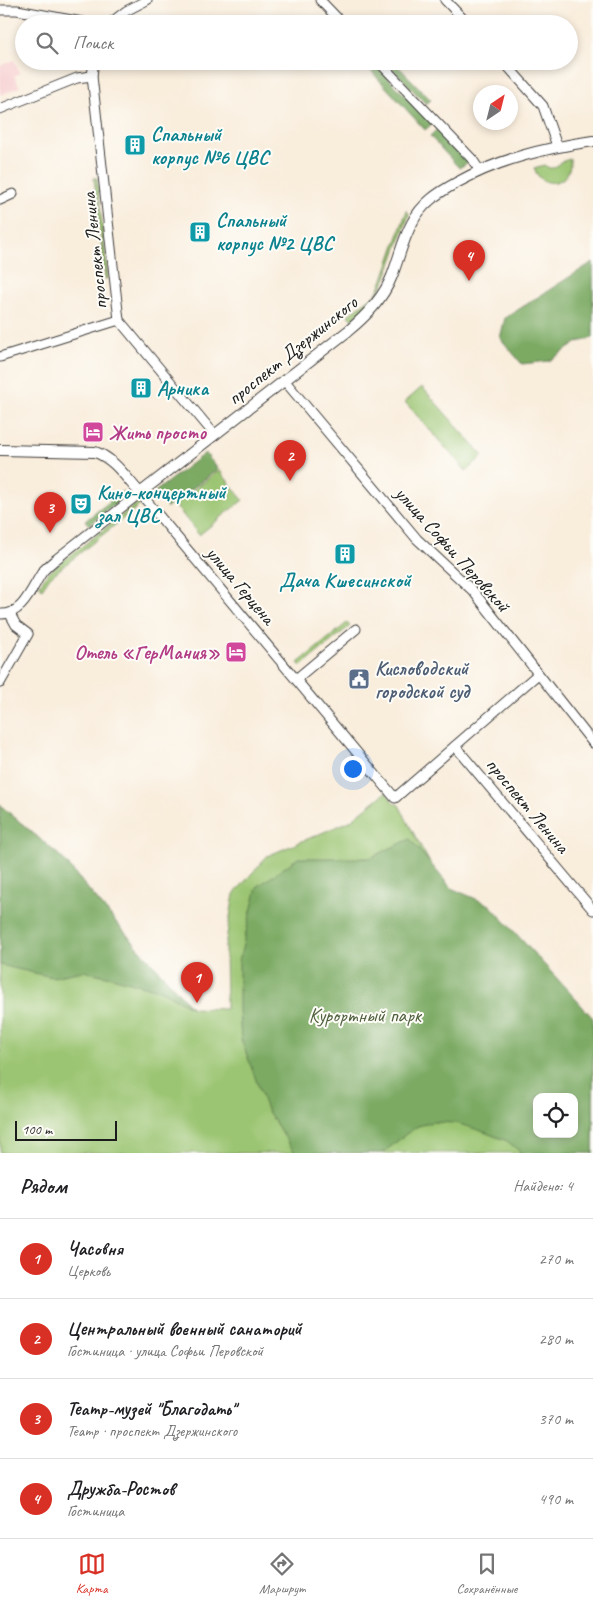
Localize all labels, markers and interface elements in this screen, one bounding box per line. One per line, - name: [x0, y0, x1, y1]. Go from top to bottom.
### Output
- search box: [15, 15, 578, 70]
- icon: search: [33, 29, 61, 57]
- text: Поиск: [73, 31, 113, 55]
- north arrow: [473, 85, 518, 130]
- place label: Спальный корпус №6 ЦВС: [151, 122, 271, 171]
- building icon: Спальный корпус №6 ЦВС: [123, 133, 147, 157]
- street label: проспект Ленина: [76, 189, 113, 311]
- place label: Спальный корпус №2 ЦВС: [216, 208, 336, 257]
- building icon: Спальный корпус №2 ЦВС: [188, 220, 212, 244]
- pin: 4: [453, 240, 485, 281]
- street label: проспект Дзержинского: [222, 290, 364, 411]
- building icon: Арника: [129, 376, 153, 400]
- place label: Арника: [157, 376, 209, 401]
- hotel icon: Жить просто: [81, 420, 105, 444]
- place label: Жить просто: [109, 420, 207, 445]
- pin: 2: [274, 440, 306, 481]
- place label: Кино-концертный зал ЦВС: [95, 480, 227, 529]
- street label: улица Софьи Перовской: [389, 481, 517, 619]
- pin: 3: [34, 492, 66, 533]
- theatre icon: Кино-концертный зал ЦВС: [69, 492, 93, 516]
- street label: улица Герцена: [200, 540, 282, 631]
- building icon: Дача Кшесинской: [333, 542, 357, 566]
- place label: Дача Кшесинской: [279, 568, 412, 593]
- place label: Отель «ГерМания»: [75, 640, 221, 665]
- hotel icon: Отель «ГерМания»: [224, 640, 248, 664]
- place label: Кисловодский городской суд: [375, 656, 471, 704]
- public building icon: Кисловодский городской суд: [347, 667, 371, 691]
- street label: проспект Ленина: [480, 752, 576, 860]
- your location: [340, 756, 366, 782]
- pin: 1: [181, 962, 213, 1003]
- park label: Курортный парк: [309, 1003, 423, 1028]
- map controls: [533, 1093, 578, 1138]
- button: locate: [533, 1093, 578, 1138]
- scale bar: [15, 1118, 118, 1141]
- text: 100 m: [22, 1121, 52, 1138]
- text: Рядом: [20, 1173, 67, 1199]
- text: Найдено: 4: [513, 1176, 573, 1196]
- text: Часовня: [67, 1237, 123, 1261]
- text: 1: [32, 1249, 40, 1269]
- text: 270 m: [539, 1249, 573, 1269]
- text: Церковь: [67, 1261, 110, 1281]
- text: Центральный военный санаторий: [67, 1317, 302, 1341]
- text: 2: [32, 1329, 40, 1349]
- text: 280 m: [539, 1329, 573, 1349]
- text: Гостиница · улица Софьи Перовской: [67, 1341, 263, 1361]
- text: Театр-музей "Благодать": [67, 1397, 236, 1421]
- text: 3: [32, 1409, 40, 1429]
- text: 370 m: [539, 1409, 573, 1429]
- text: Театр · проспект Дзержинского: [67, 1421, 237, 1441]
- text: Дружба-Ростов: [67, 1477, 175, 1501]
- text: 4: [32, 1489, 40, 1509]
- text: 490 m: [539, 1489, 573, 1509]
- text: Гостиница: [67, 1501, 124, 1521]
- tab: Карта: [76, 1550, 108, 1597]
- tab: Маршрут: [259, 1550, 305, 1597]
- tab: Сохранённые: [457, 1550, 517, 1597]

